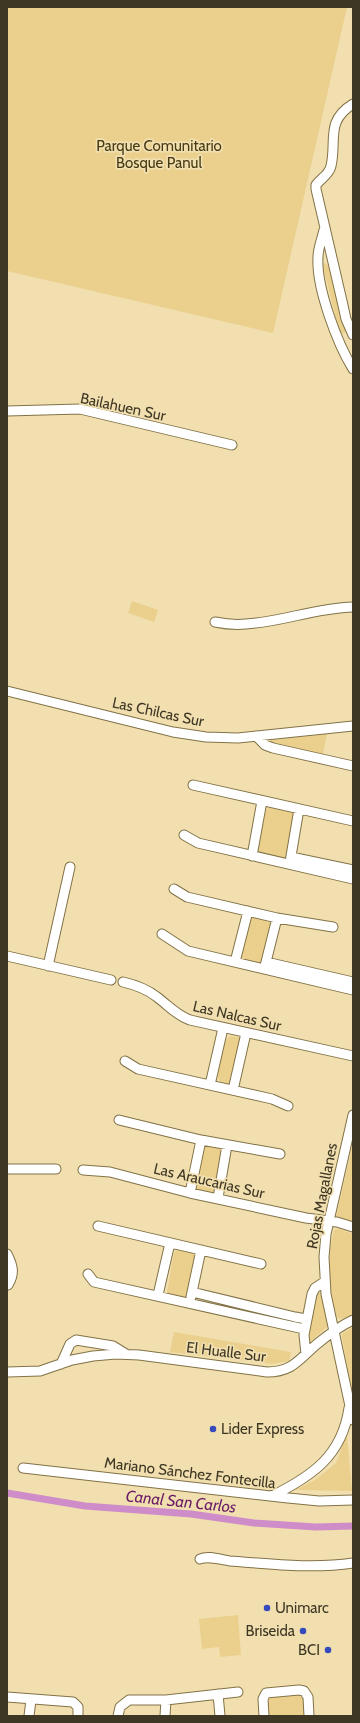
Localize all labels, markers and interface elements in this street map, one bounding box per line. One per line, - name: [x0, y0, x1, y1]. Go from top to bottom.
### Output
- park label: Parque Comunitario Bosque Panul: [96, 137, 222, 172]
- street label: Bailahuen Sur: [79, 389, 168, 425]
- street label: Las Chilcas Sur: [111, 694, 206, 731]
- street label: Las Nalcas Sur: [191, 997, 283, 1035]
- street label: Rojas Magallanes: [303, 1142, 341, 1250]
- street label: Las Araucarias Sur: [152, 1159, 266, 1203]
- street label: El Hualle Sur: [185, 1338, 267, 1366]
- place label: Lider Express: [221, 1420, 304, 1438]
- marker: Lider Express: [208, 1424, 218, 1434]
- street label: Mariano Sánchez Fontecilla: [103, 1454, 277, 1493]
- water label: Canal San Carlos: [125, 1486, 237, 1517]
- place label: Unimarc: [275, 1599, 329, 1617]
- marker: Unimarc: [262, 1603, 272, 1613]
- place label: Briseida: [246, 1622, 296, 1640]
- marker: Briseida: [298, 1626, 308, 1636]
- place label: BCI: [298, 1641, 320, 1659]
- marker: BCI: [323, 1645, 333, 1655]

